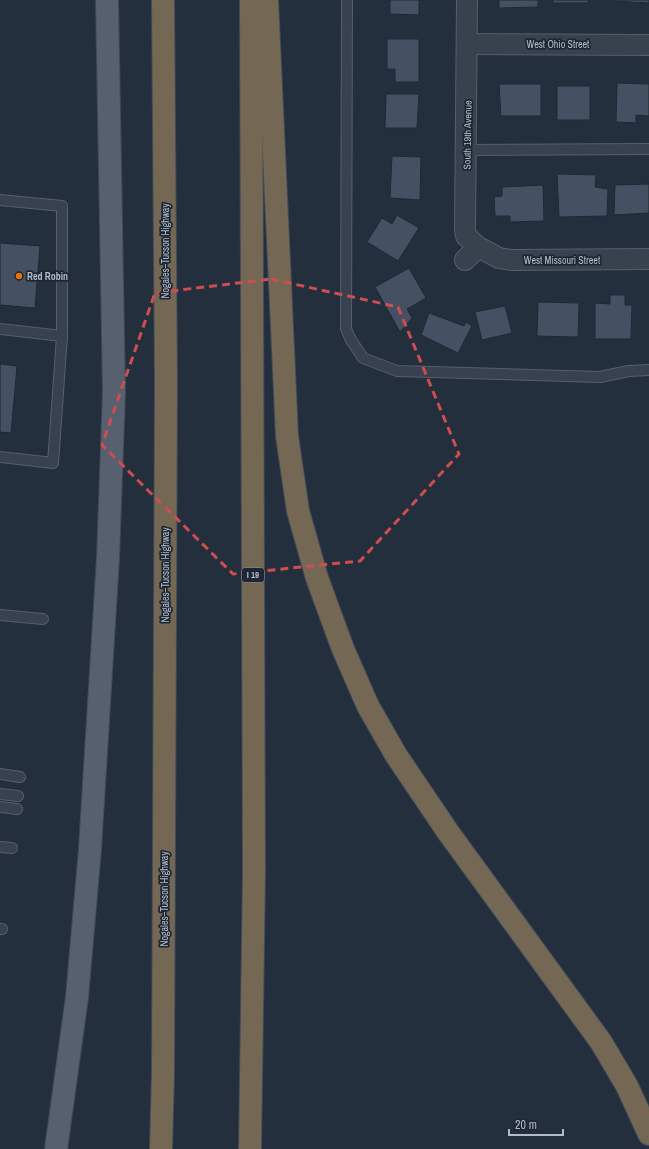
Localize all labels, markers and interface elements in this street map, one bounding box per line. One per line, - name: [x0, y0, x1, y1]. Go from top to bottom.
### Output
- street label: West Ohio Street: [527, 38, 590, 51]
- street label: South 19th Avenue: [460, 100, 475, 170]
- street label: Nogales–Tucson Highway: [159, 203, 172, 299]
- street label: West Missouri Street: [524, 254, 601, 267]
- place label: Red Robin: [27, 270, 68, 283]
- marker: Red Robin: [14, 271, 24, 281]
- street label: Nogales–Tucson Highway: [159, 527, 172, 623]
- road number: I 19: [242, 568, 264, 582]
- street label: Nogales–Tucson Highway: [158, 851, 171, 947]
- scale bar: [509, 1111, 563, 1137]
- text: 20 m: [515, 1117, 537, 1133]

